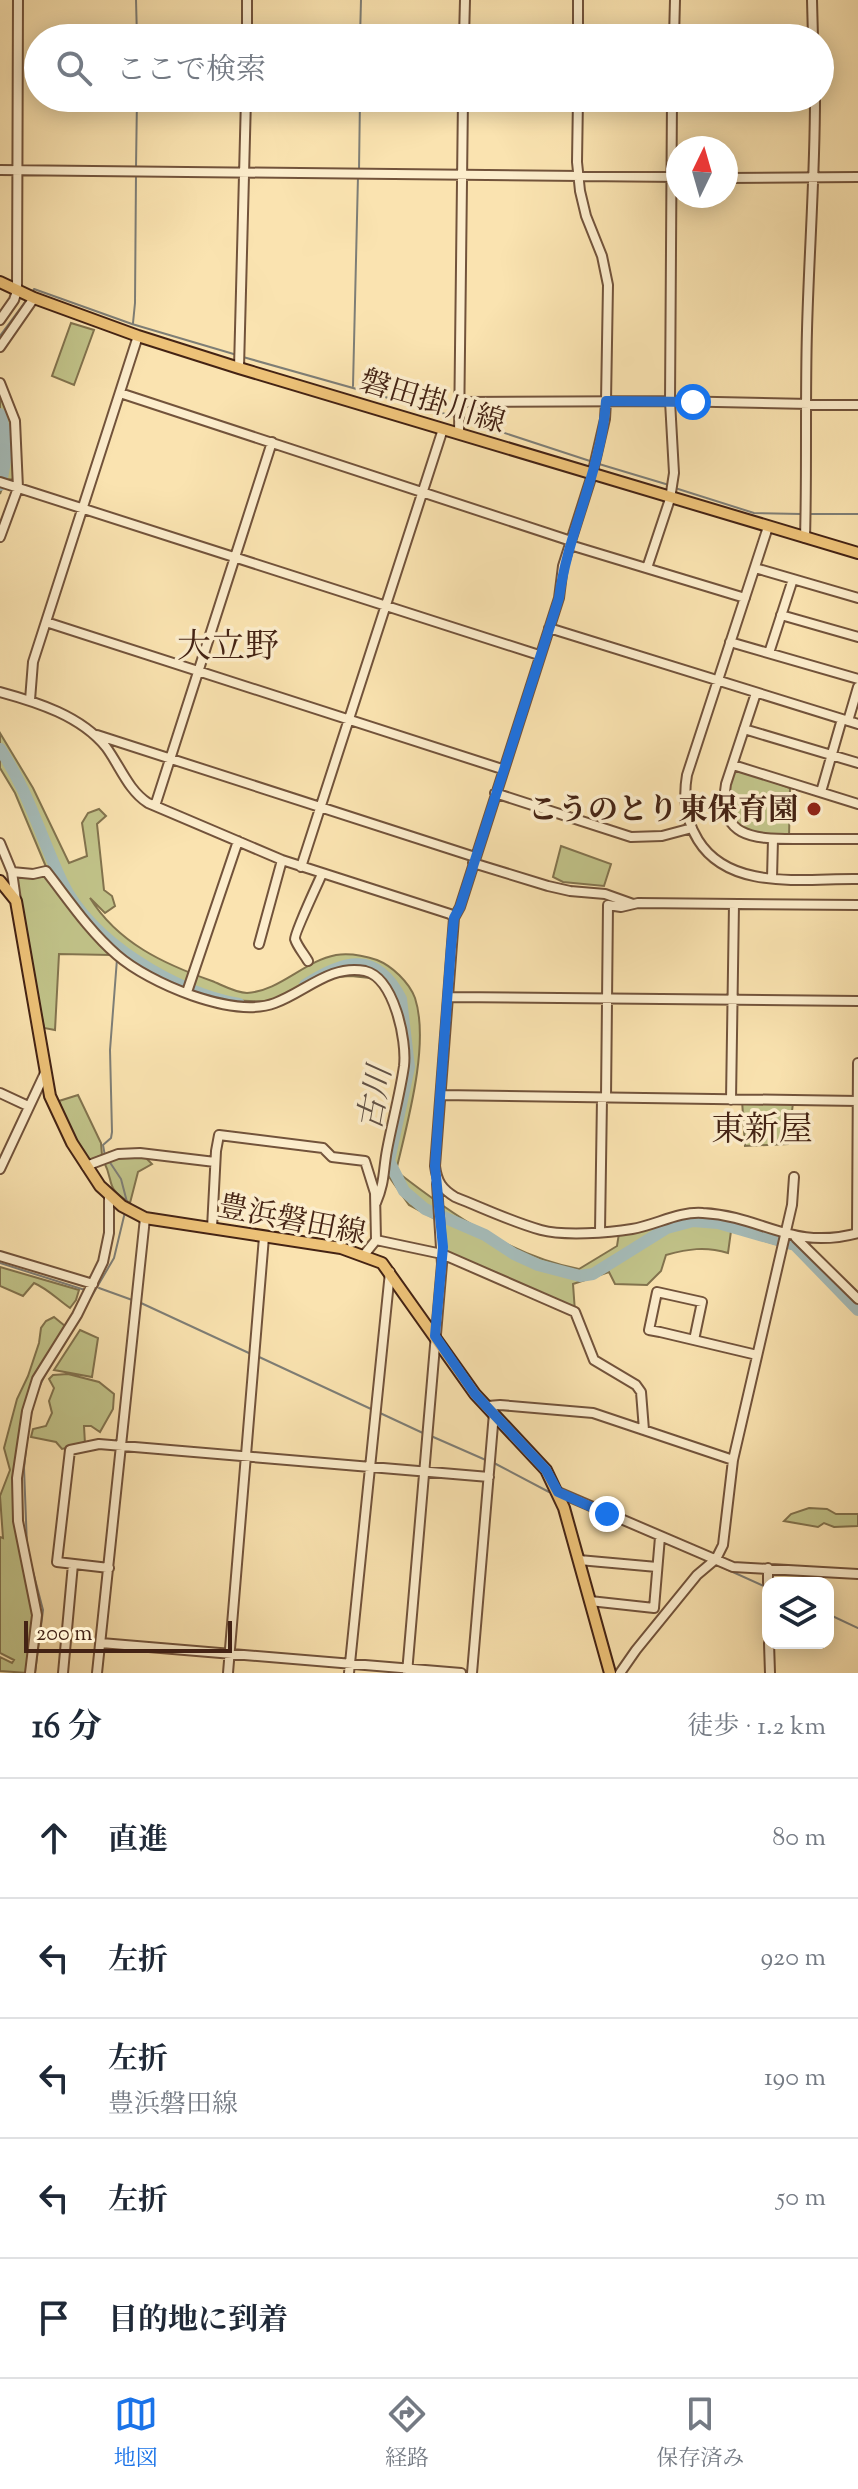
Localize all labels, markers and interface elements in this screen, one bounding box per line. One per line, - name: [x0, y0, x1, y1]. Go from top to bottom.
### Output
- search box: [24, 24, 834, 112]
- icon: search: [52, 46, 96, 90]
- text: ここで検索: [116, 50, 266, 93]
- north arrow: [666, 136, 738, 208]
- street label: 磐田掛川線: [354, 361, 510, 446]
- route start: [675, 384, 711, 420]
- district label: 大立野: [177, 624, 279, 673]
- place label: こうのとり東保育園: [528, 790, 798, 833]
- marker: こうのとり東保育園: [805, 800, 823, 818]
- water label: 古川: [349, 1060, 406, 1134]
- district label: 東新屋: [711, 1107, 813, 1156]
- street label: 豊浜磐田線: [214, 1186, 369, 1257]
- route end: [589, 1496, 625, 1532]
- map controls: [762, 1577, 834, 1649]
- button: layers: [762, 1577, 834, 1649]
- scale bar: [24, 1617, 232, 1653]
- text: 200 m: [36, 1619, 92, 1651]
- text: 16 分: [32, 1704, 102, 1753]
- text: 徒歩 · 1.2 km: [688, 1709, 826, 1746]
- icon: ahead: [32, 1816, 76, 1860]
- text: 直進: [108, 1820, 168, 1863]
- text: 80 m: [772, 1820, 826, 1857]
- icon: left: [32, 1936, 76, 1980]
- text: 左折: [108, 1940, 168, 1983]
- text: 920 m: [760, 1940, 826, 1977]
- text: 左折: [108, 2039, 168, 2082]
- icon: left: [32, 2056, 76, 2100]
- text: 190 m: [764, 2060, 826, 2097]
- text: 豊浜磐田線: [108, 2087, 238, 2124]
- icon: left: [32, 2176, 76, 2220]
- text: 左折: [108, 2180, 168, 2223]
- text: 50 m: [776, 2180, 826, 2217]
- icon: arrive: [32, 2296, 76, 2340]
- text: 目的地に到着: [108, 2300, 288, 2343]
- tab: 地図: [114, 2392, 158, 2476]
- tab: 経路: [385, 2392, 429, 2476]
- tab: 保存済み: [656, 2392, 744, 2476]

